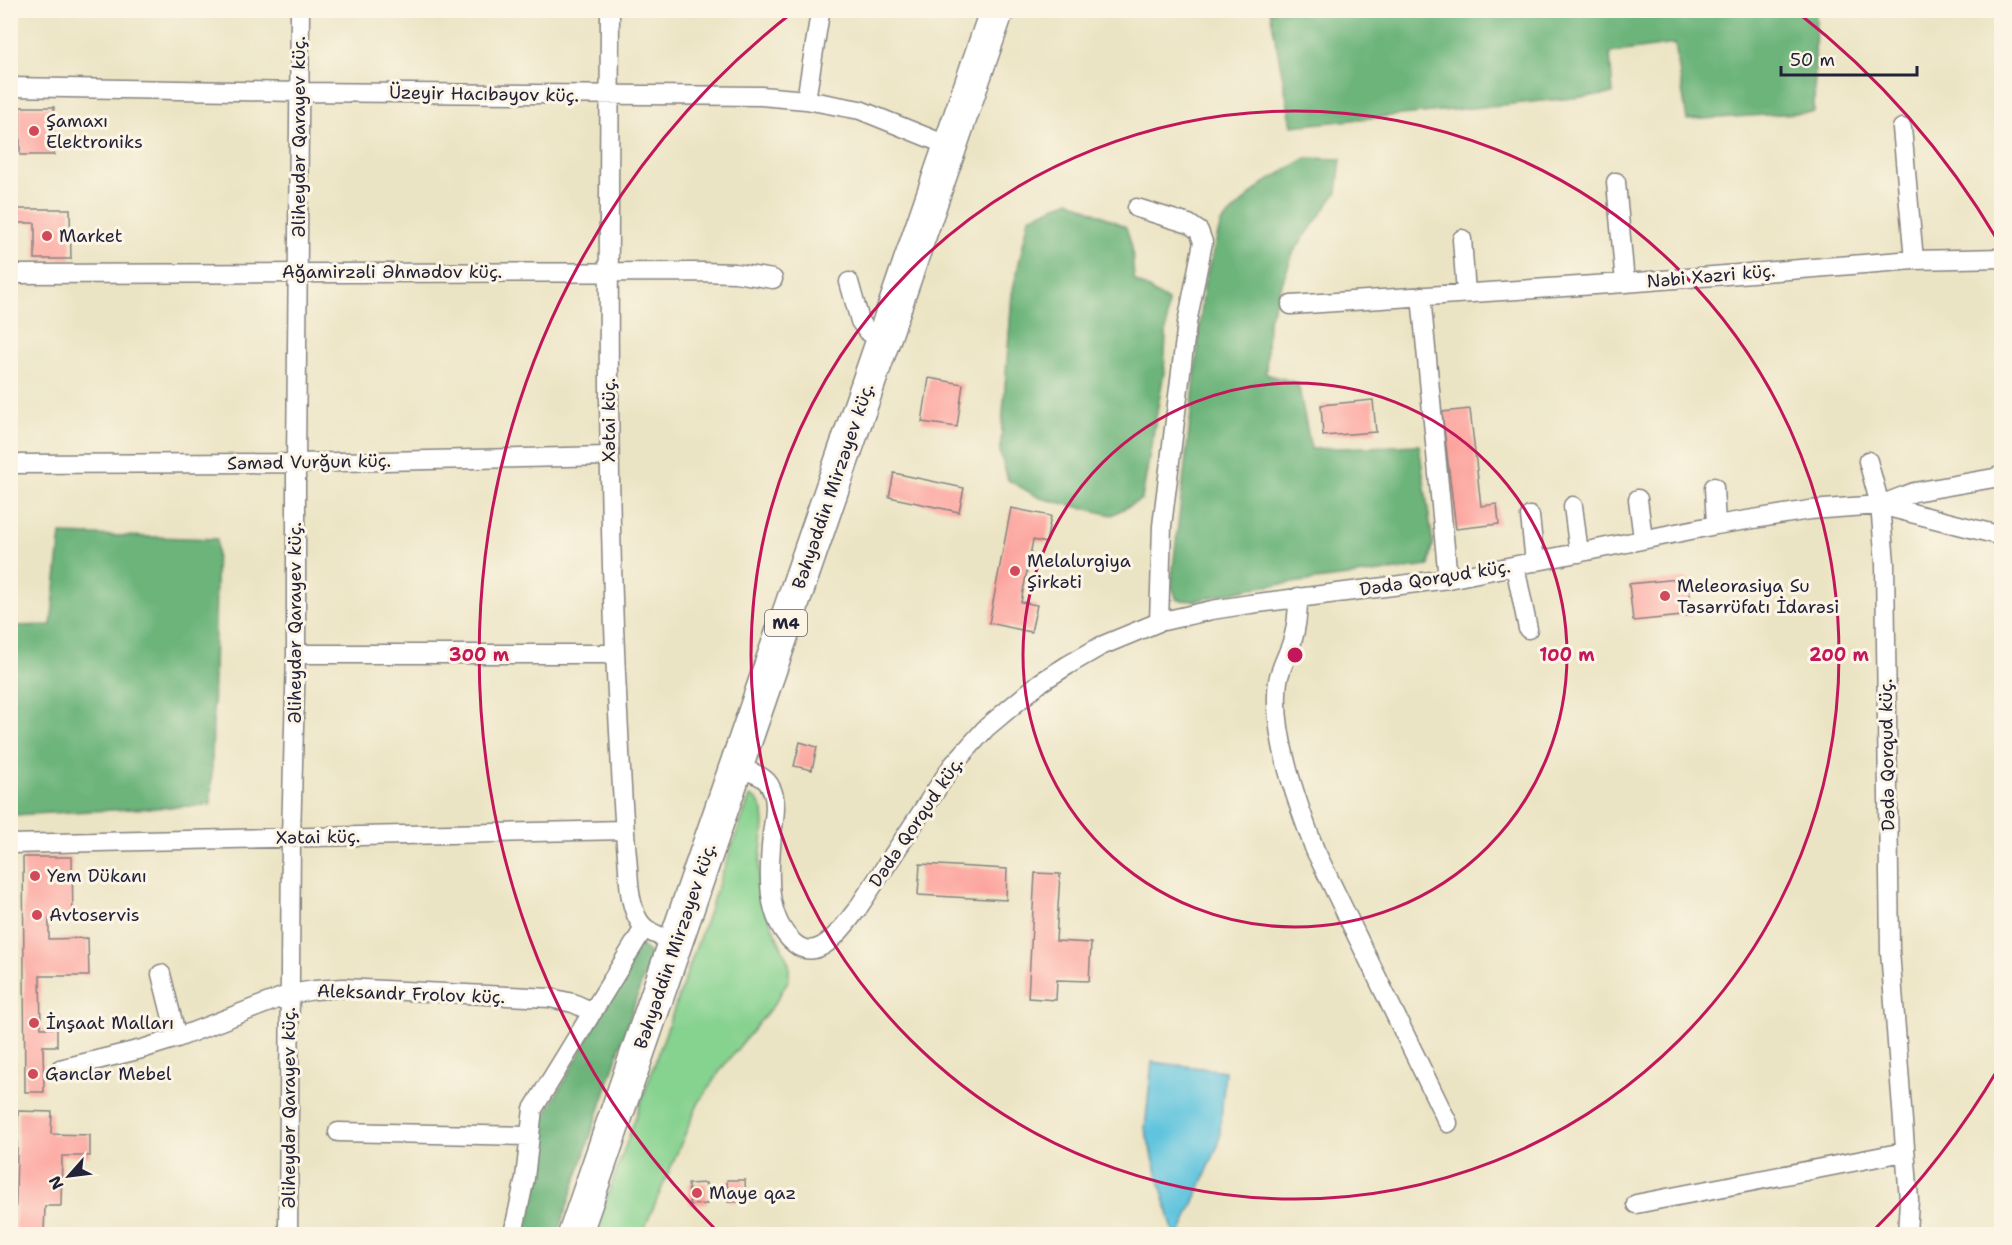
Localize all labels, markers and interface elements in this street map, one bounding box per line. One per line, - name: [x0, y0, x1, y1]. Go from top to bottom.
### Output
- street label: Əliheydər Qarayev küç.: [287, 36, 311, 238]
- scale bar: [1781, 39, 1918, 77]
- text: 50 m: [1790, 48, 1835, 72]
- street label: Üzeyir Hacıbəyov küç.: [389, 80, 579, 108]
- place label: Şamaxı Elektroniks: [46, 109, 143, 154]
- marker: Şamaxı Elektroniks: [27, 124, 41, 138]
- place label: Market: [59, 224, 123, 248]
- marker: Market: [40, 229, 54, 243]
- street label: Nəbi Xəzri küç.: [1646, 258, 1776, 294]
- street label: Ağamirzəli Əhmədov küç.: [282, 260, 502, 284]
- street label: Xətai küç.: [597, 378, 621, 462]
- street label: Bəhyəddin Mirzəyev küç.: [786, 380, 880, 592]
- street label: Səməd Vurğun küç.: [227, 449, 391, 475]
- street label: Əliheydər Qarayev küç.: [283, 522, 307, 724]
- place label: Melalurgiya Şirkəti: [1027, 549, 1131, 594]
- street label: Dədə Qorqud küç.: [1358, 554, 1512, 602]
- marker: Melalurgiya Şirkəti: [1008, 564, 1022, 578]
- place label: Meleorasiya Su Təsərrüfatı İdarəsi: [1677, 574, 1839, 619]
- marker: Meleorasiya Su Təsərrüfatı İdarəsi: [1658, 589, 1672, 603]
- road number: M4: [765, 610, 807, 636]
- text: 300 m: [449, 643, 510, 667]
- text: 100 m: [1539, 643, 1595, 667]
- text: 200 m: [1809, 643, 1870, 667]
- centre of rings: [1285, 645, 1305, 665]
- street label: Dədə Qorqud küç.: [1874, 679, 1900, 831]
- street label: Dədə Qorqud küç.: [863, 752, 969, 892]
- street label: Xətai küç.: [276, 824, 360, 850]
- street label: Bəhyəddin Mirzəyev küç.: [628, 840, 722, 1052]
- place label: Yem Dükanı: [47, 864, 147, 888]
- marker: Yem Dükanı: [28, 869, 42, 883]
- place label: Avtoservis: [49, 903, 140, 927]
- marker: Avtoservis: [30, 908, 44, 922]
- street label: Aleksandr Frolov küç.: [317, 979, 505, 1009]
- street label: Əliheydər Qarayev küç.: [277, 1007, 301, 1209]
- place label: İnşaat Malları: [46, 1011, 174, 1035]
- marker: İnşaat Malları: [27, 1016, 41, 1030]
- place label: Gənclər Mebel: [45, 1062, 172, 1086]
- marker: Gənclər Mebel: [26, 1067, 40, 1081]
- north arrow: [39, 1146, 99, 1206]
- text: N: [44, 1172, 68, 1193]
- place label: Maye qaz: [709, 1181, 796, 1205]
- marker: Maye qaz: [690, 1186, 704, 1200]

